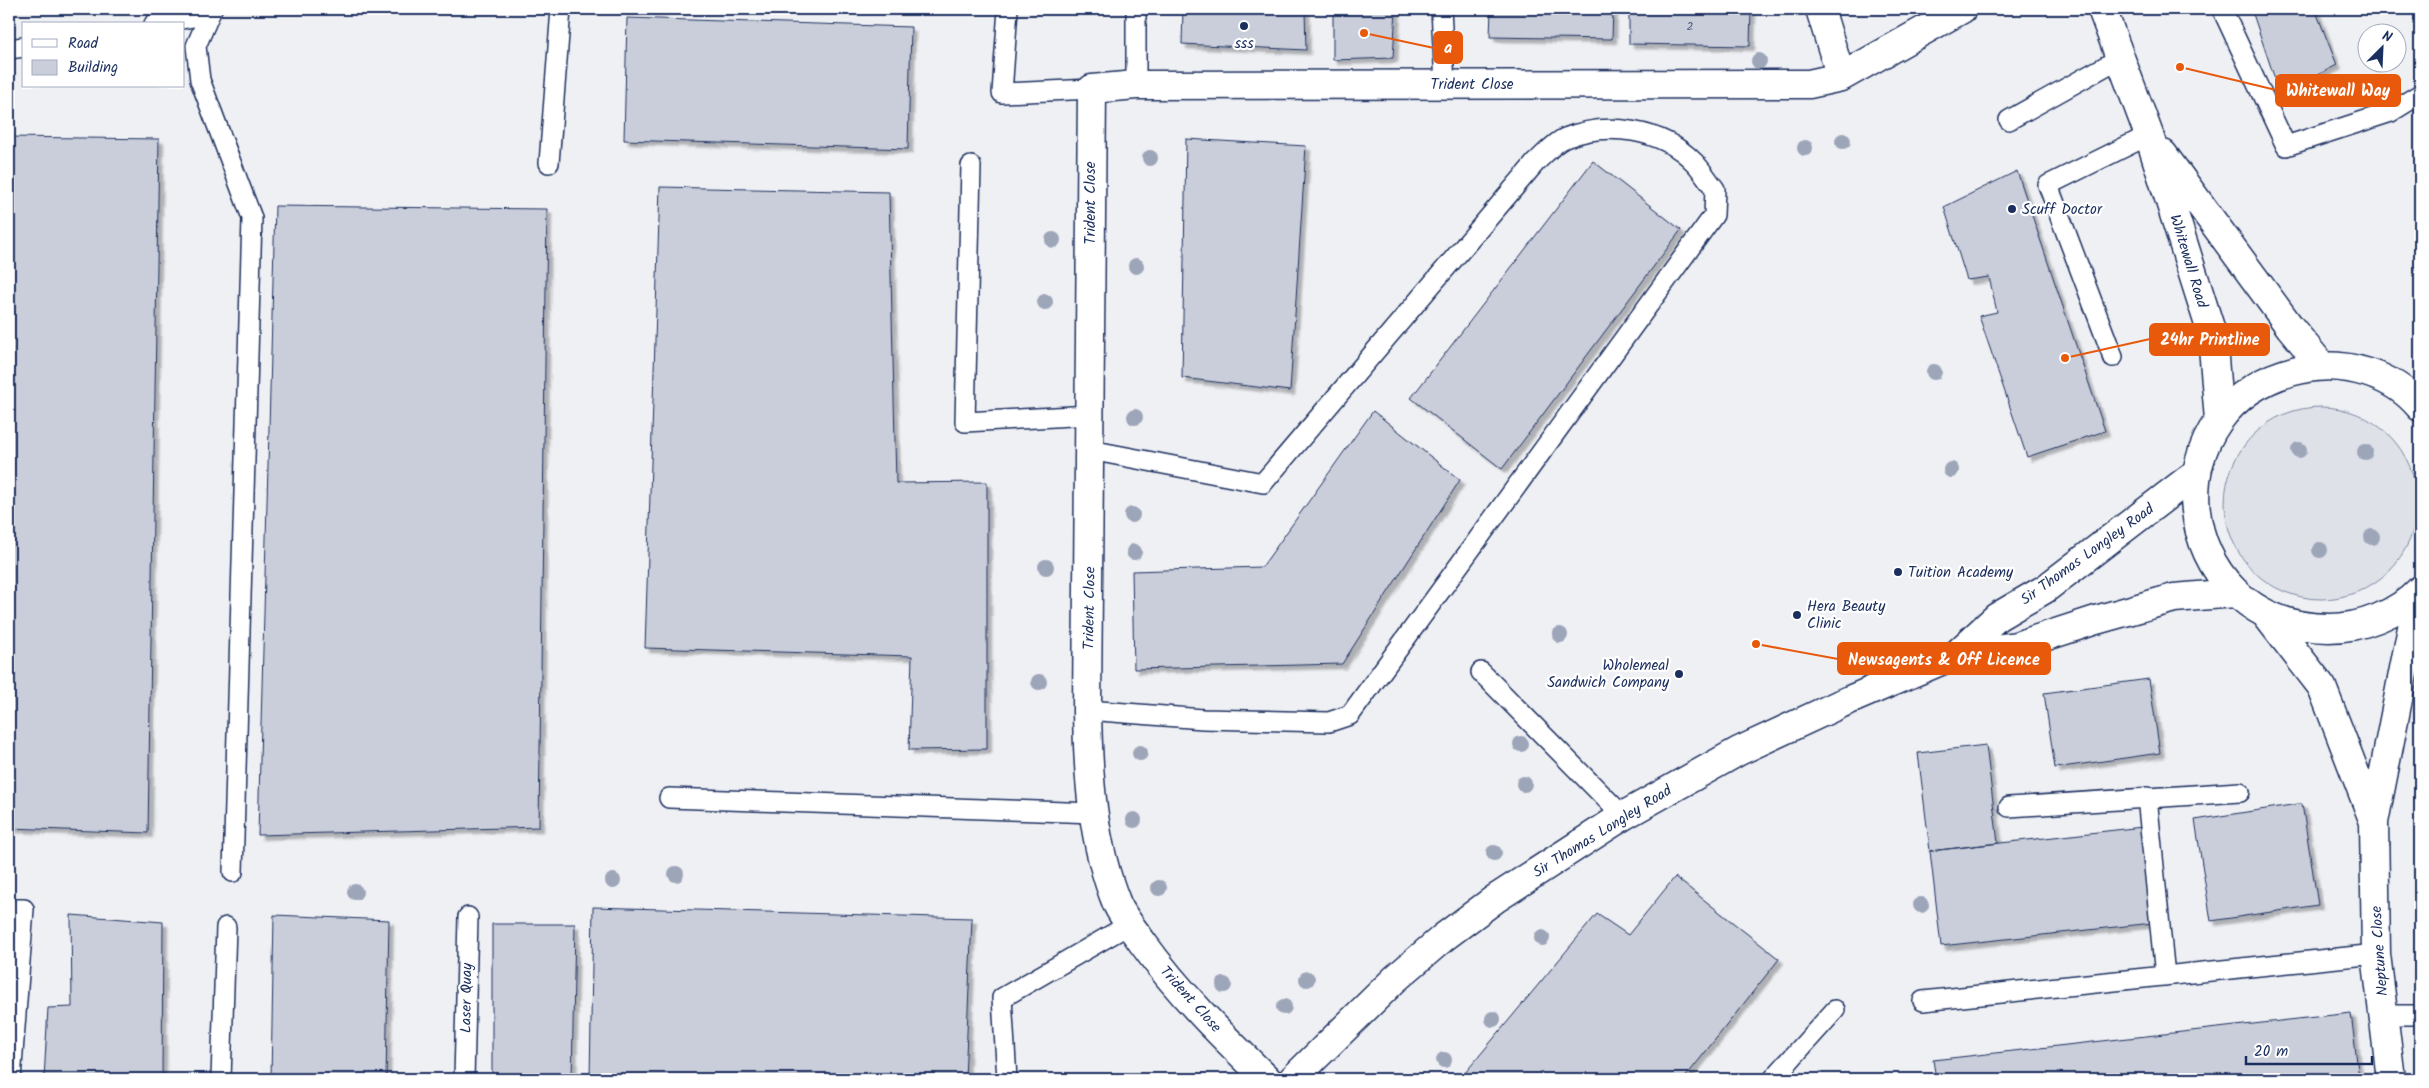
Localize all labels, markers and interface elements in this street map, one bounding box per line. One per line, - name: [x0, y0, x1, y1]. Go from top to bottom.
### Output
- house number: 2: [1687, 17, 1694, 36]
- marker: sss: [1238, 20, 1250, 32]
- legend: [22, 22, 185, 88]
- north arrow: [2356, 22, 2406, 72]
- text: N: [2378, 25, 2396, 49]
- text: Road: [68, 32, 99, 56]
- place label: sss: [1234, 32, 1254, 56]
- callout: a: [1434, 32, 1462, 63]
- text: a: [1444, 36, 1452, 61]
- text: Building: [68, 56, 118, 80]
- street label: Trident Close: [1430, 73, 1514, 97]
- callout: Whitewall Way: [2276, 75, 2400, 106]
- text: Whitewall Way: [2286, 79, 2391, 104]
- street label: Trident Close: [1079, 161, 1103, 245]
- place label: Scuff Doctor: [2022, 198, 2103, 222]
- marker: Scuff Doctor: [2006, 203, 2018, 215]
- street label: Whitewall Road: [2162, 212, 2214, 311]
- callout: 24hr Printline: [2150, 324, 2269, 355]
- text: 24hr Printline: [2161, 328, 2260, 353]
- street label: Sir Thomas Longley Road: [2016, 498, 2160, 612]
- place label: Tuition Academy: [1908, 561, 2014, 585]
- street label: Trident Close: [1077, 566, 1103, 650]
- marker: Tuition Academy: [1892, 566, 1904, 578]
- place label: Hera Beauty Clinic: [1807, 595, 1886, 636]
- marker: Hera Beauty Clinic: [1791, 609, 1803, 621]
- callout: Newsagents & Off Licence: [1838, 643, 2050, 674]
- text: Newsagents & Off Licence: [1848, 648, 2040, 673]
- place label: Wholemeal Sandwich Company: [1547, 654, 1670, 695]
- marker: Wholemeal Sandwich Company: [1673, 668, 1685, 680]
- street label: Sir Thomas Longley Road: [1528, 779, 1677, 885]
- street label: Neptune Close: [2365, 905, 2395, 997]
- street label: Trident Close: [1153, 961, 1227, 1039]
- street label: Laser Quay: [454, 962, 480, 1033]
- scale bar: [2246, 1033, 2373, 1065]
- text: 20 m: [2254, 1040, 2288, 1064]

